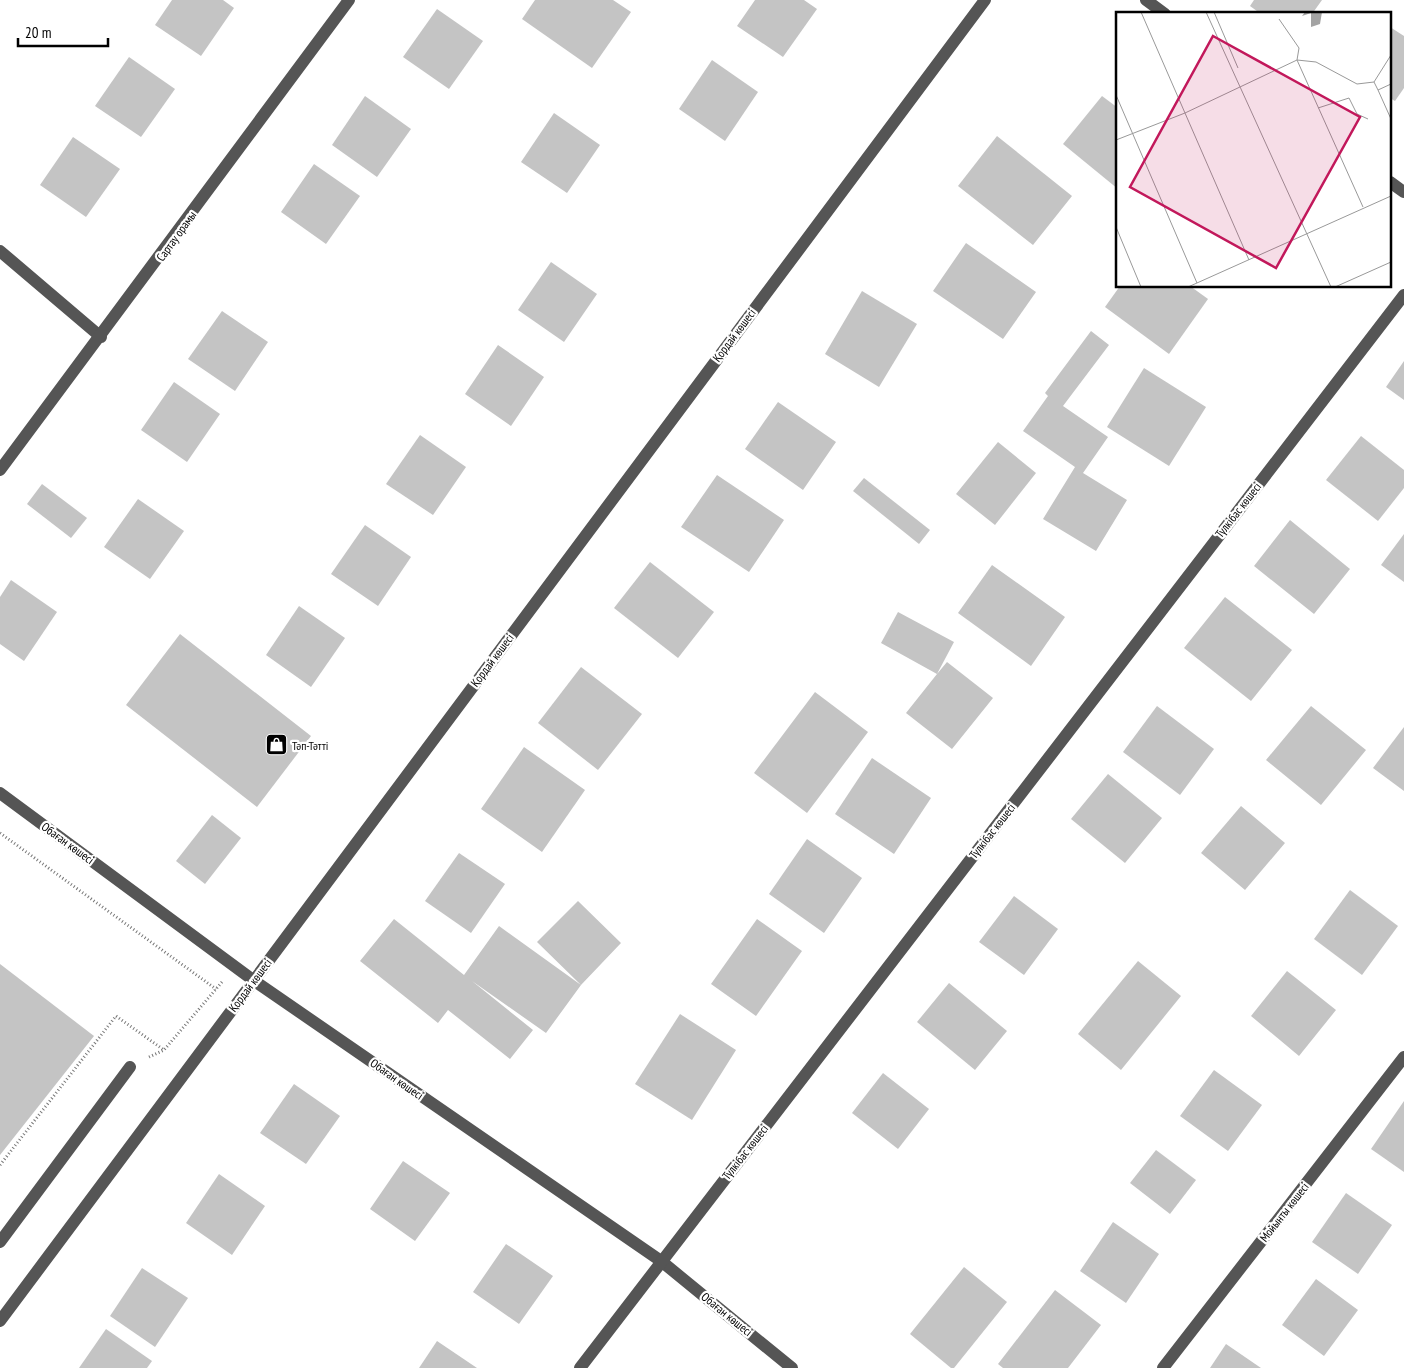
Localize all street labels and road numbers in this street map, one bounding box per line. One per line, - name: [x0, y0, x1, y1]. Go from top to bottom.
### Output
- street label: Сартау орамы: [153, 208, 199, 264]
- street label: Қордай көшесі: [709, 305, 759, 365]
- street label: Түлкібас көшесі: [1212, 479, 1264, 541]
- street label: Қордай көшесі: [467, 630, 517, 690]
- street label: Түлкібас көшесі: [966, 800, 1018, 862]
- street label: Обаған көшесі: [39, 819, 97, 867]
- street label: Қордай көшесі: [225, 955, 275, 1015]
- street label: Обаған көшесі: [368, 1055, 426, 1103]
- street label: Түлкібас көшесі: [719, 1121, 771, 1183]
- street label: Мойынты көшесі: [1256, 1179, 1312, 1245]
- street label: Обаған көшесі: [698, 1289, 756, 1339]

